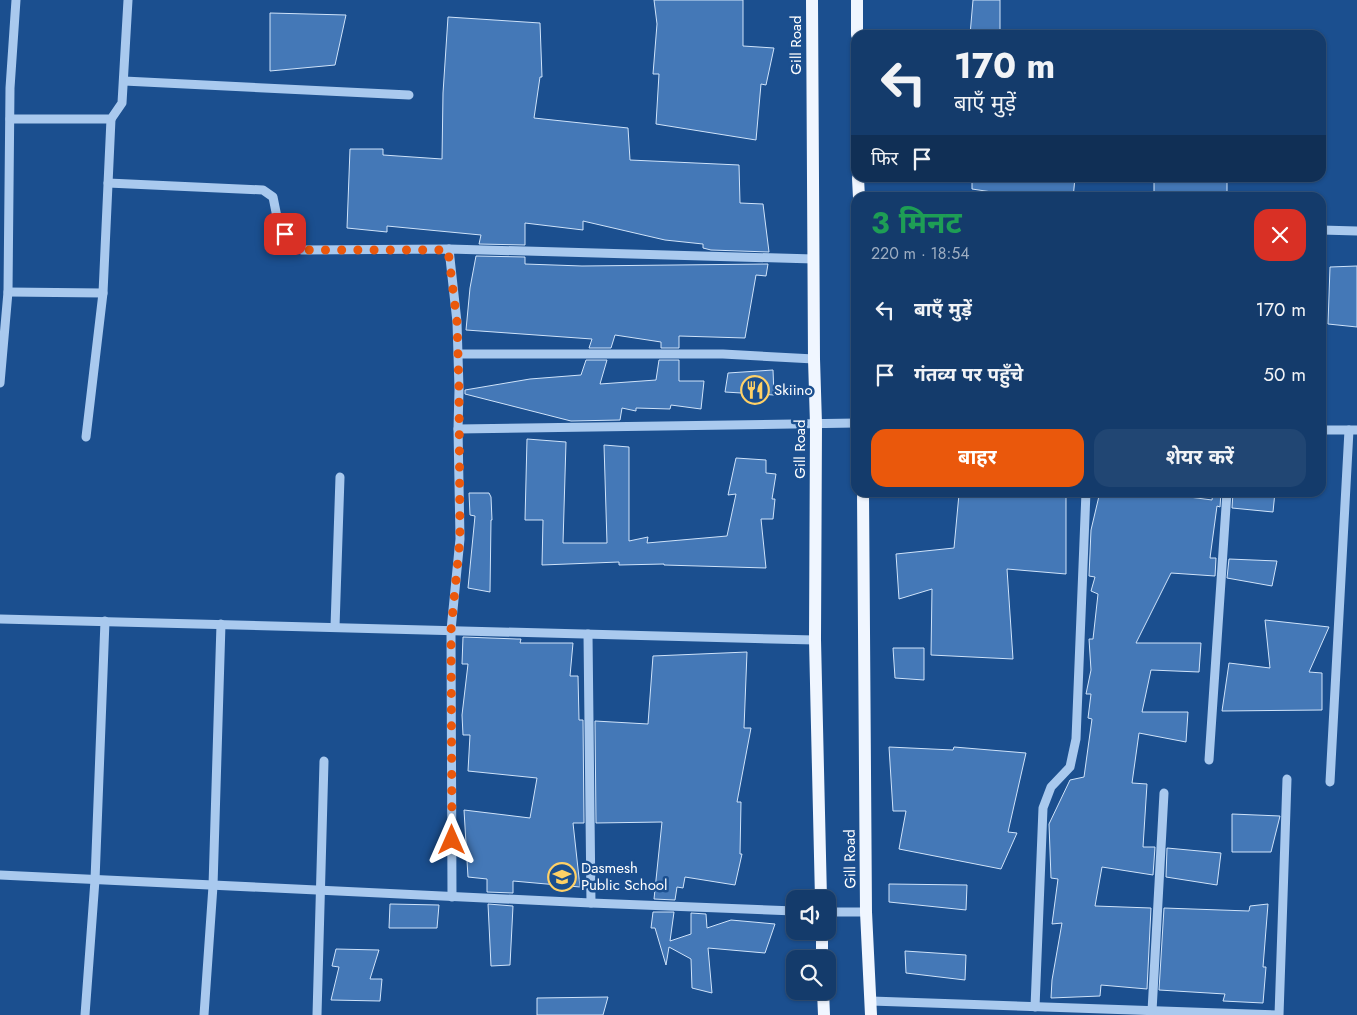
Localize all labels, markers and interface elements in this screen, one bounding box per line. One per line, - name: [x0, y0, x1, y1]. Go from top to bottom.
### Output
- street label: Gill Road: [785, 15, 807, 75]
- text: 170 m: [954, 41, 1055, 91]
- icon: left: [871, 50, 936, 115]
- text: बाएँ मुड़ें: [954, 87, 1016, 119]
- text: फिर: [871, 145, 898, 172]
- icon: arrive: [908, 145, 936, 173]
- text: 3 मिनट: [871, 201, 962, 244]
- button: close: [1254, 209, 1306, 261]
- pin: [264, 213, 306, 255]
- icon: arrive: [271, 220, 299, 248]
- text: 220 m · 18:54: [871, 242, 970, 265]
- icon: left: [871, 296, 899, 324]
- text: बाएँ मुड़ें: [914, 296, 972, 323]
- text: 170 m: [1256, 296, 1306, 323]
- icon: arrive: [871, 361, 899, 389]
- text: गंतव्य पर पहुँचे: [914, 361, 1023, 388]
- text: 50 m: [1263, 361, 1306, 388]
- restaurant icon: Skiino: [740, 375, 770, 405]
- place label: Skiino: [774, 379, 813, 401]
- street label: Gill Road: [789, 419, 811, 479]
- button: बाहर: [871, 429, 1084, 487]
- button: शेयर करें: [1094, 429, 1306, 487]
- position arrow: [425, 813, 477, 865]
- street label: Gill Road: [838, 829, 862, 889]
- place label: Dasmesh Public School: [581, 857, 667, 896]
- school or university icon: Dasmesh Public School: [547, 862, 577, 892]
- map controls: [786, 890, 836, 1000]
- button: sound: [786, 890, 836, 940]
- button: search: [786, 950, 836, 1000]

